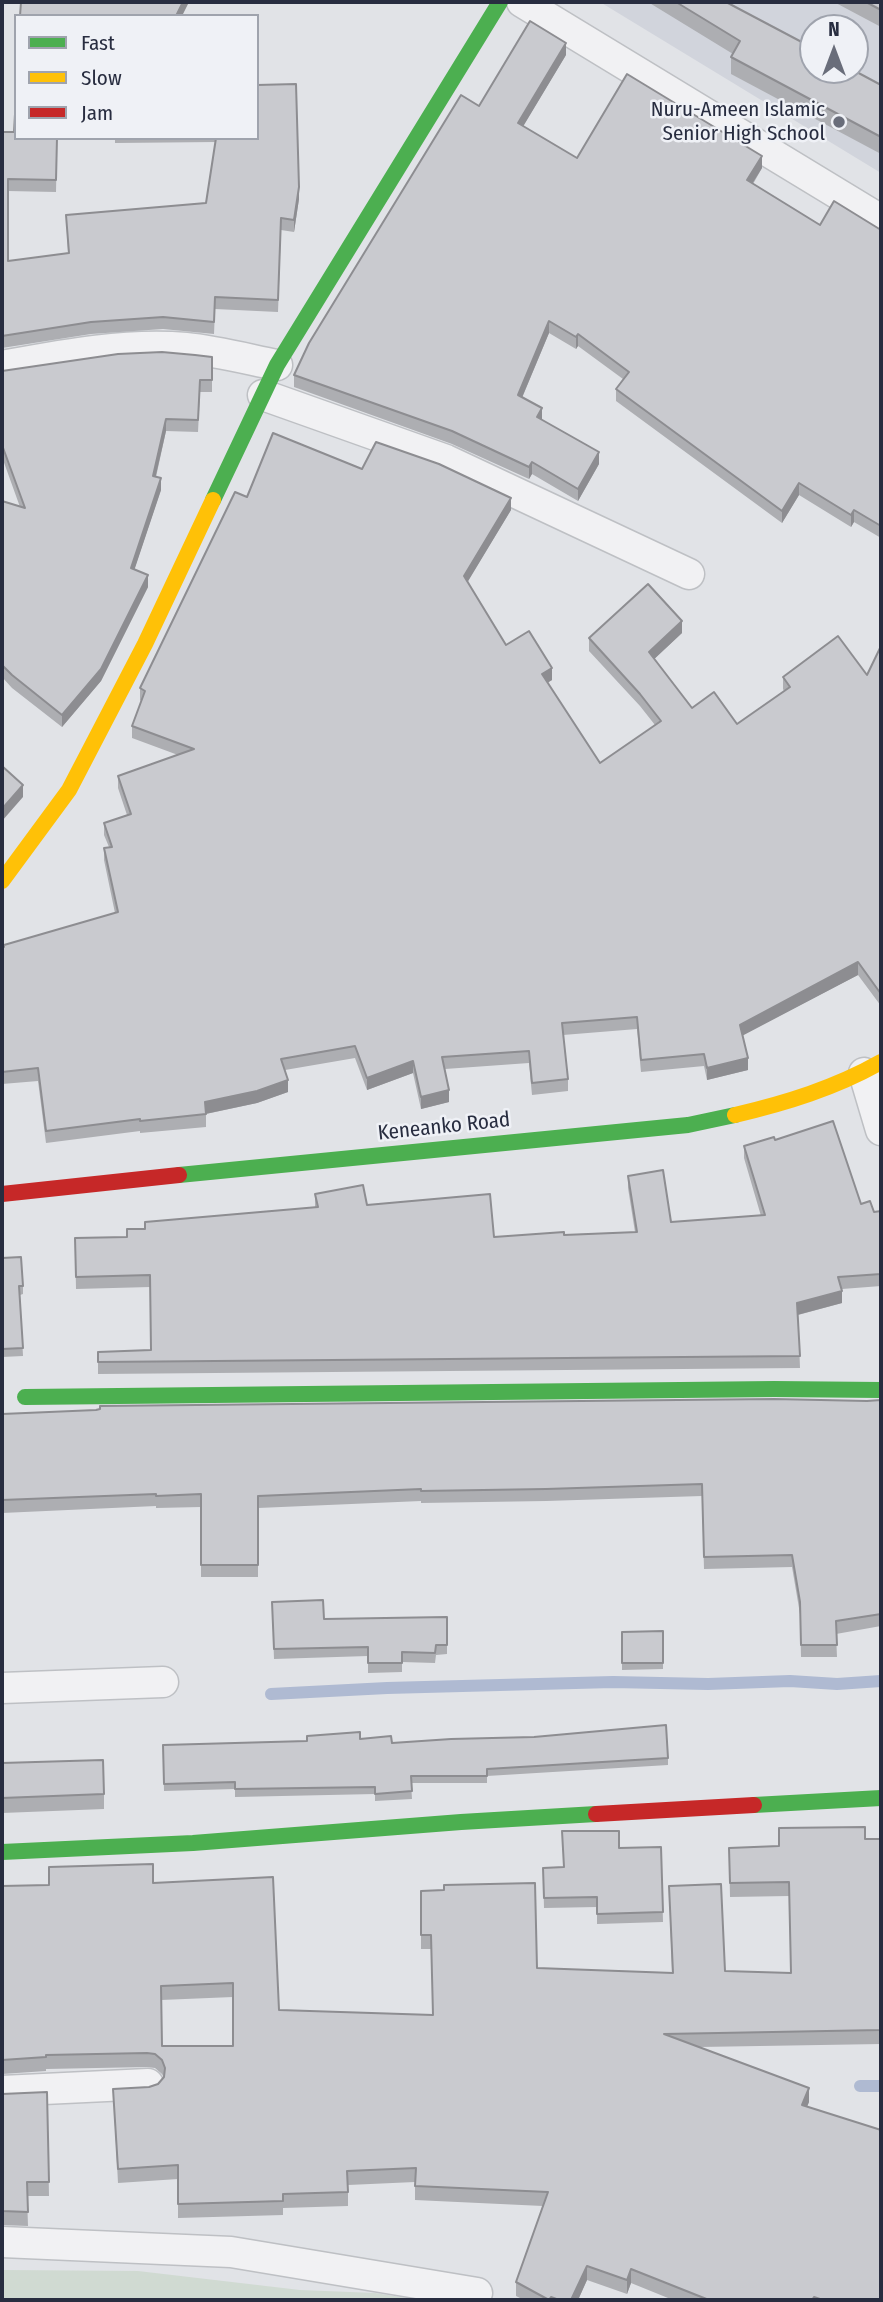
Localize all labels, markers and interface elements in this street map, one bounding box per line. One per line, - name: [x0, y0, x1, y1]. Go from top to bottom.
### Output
- legend: [14, 14, 259, 140]
- north arrow: [799, 14, 869, 84]
- text: N: [828, 18, 840, 41]
- text: Fast: [81, 30, 115, 56]
- text: Slow: [81, 65, 122, 91]
- place label: Nuru-Ameen Islamic Senior High School: [651, 97, 825, 147]
- text: Jam: [81, 100, 113, 126]
- marker: Nuru-Ameen Islamic Senior High School: [831, 114, 847, 130]
- street label: Keneanko Road: [377, 1108, 511, 1146]

